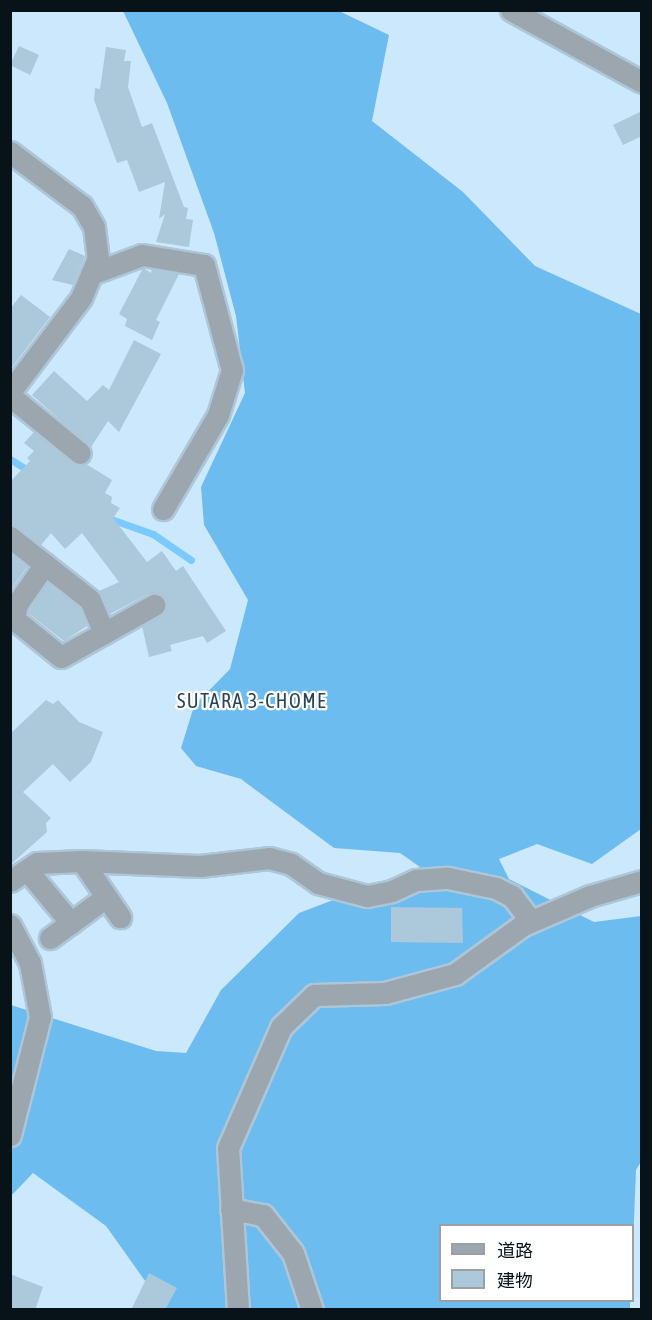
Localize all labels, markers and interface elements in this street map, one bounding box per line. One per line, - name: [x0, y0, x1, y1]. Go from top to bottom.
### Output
- district label: SUTARA 3-CHOME: [177, 688, 327, 712]
- legend: [439, 1224, 634, 1302]
- text: 道路: [497, 1240, 533, 1261]
- text: 建物: [497, 1270, 533, 1291]

